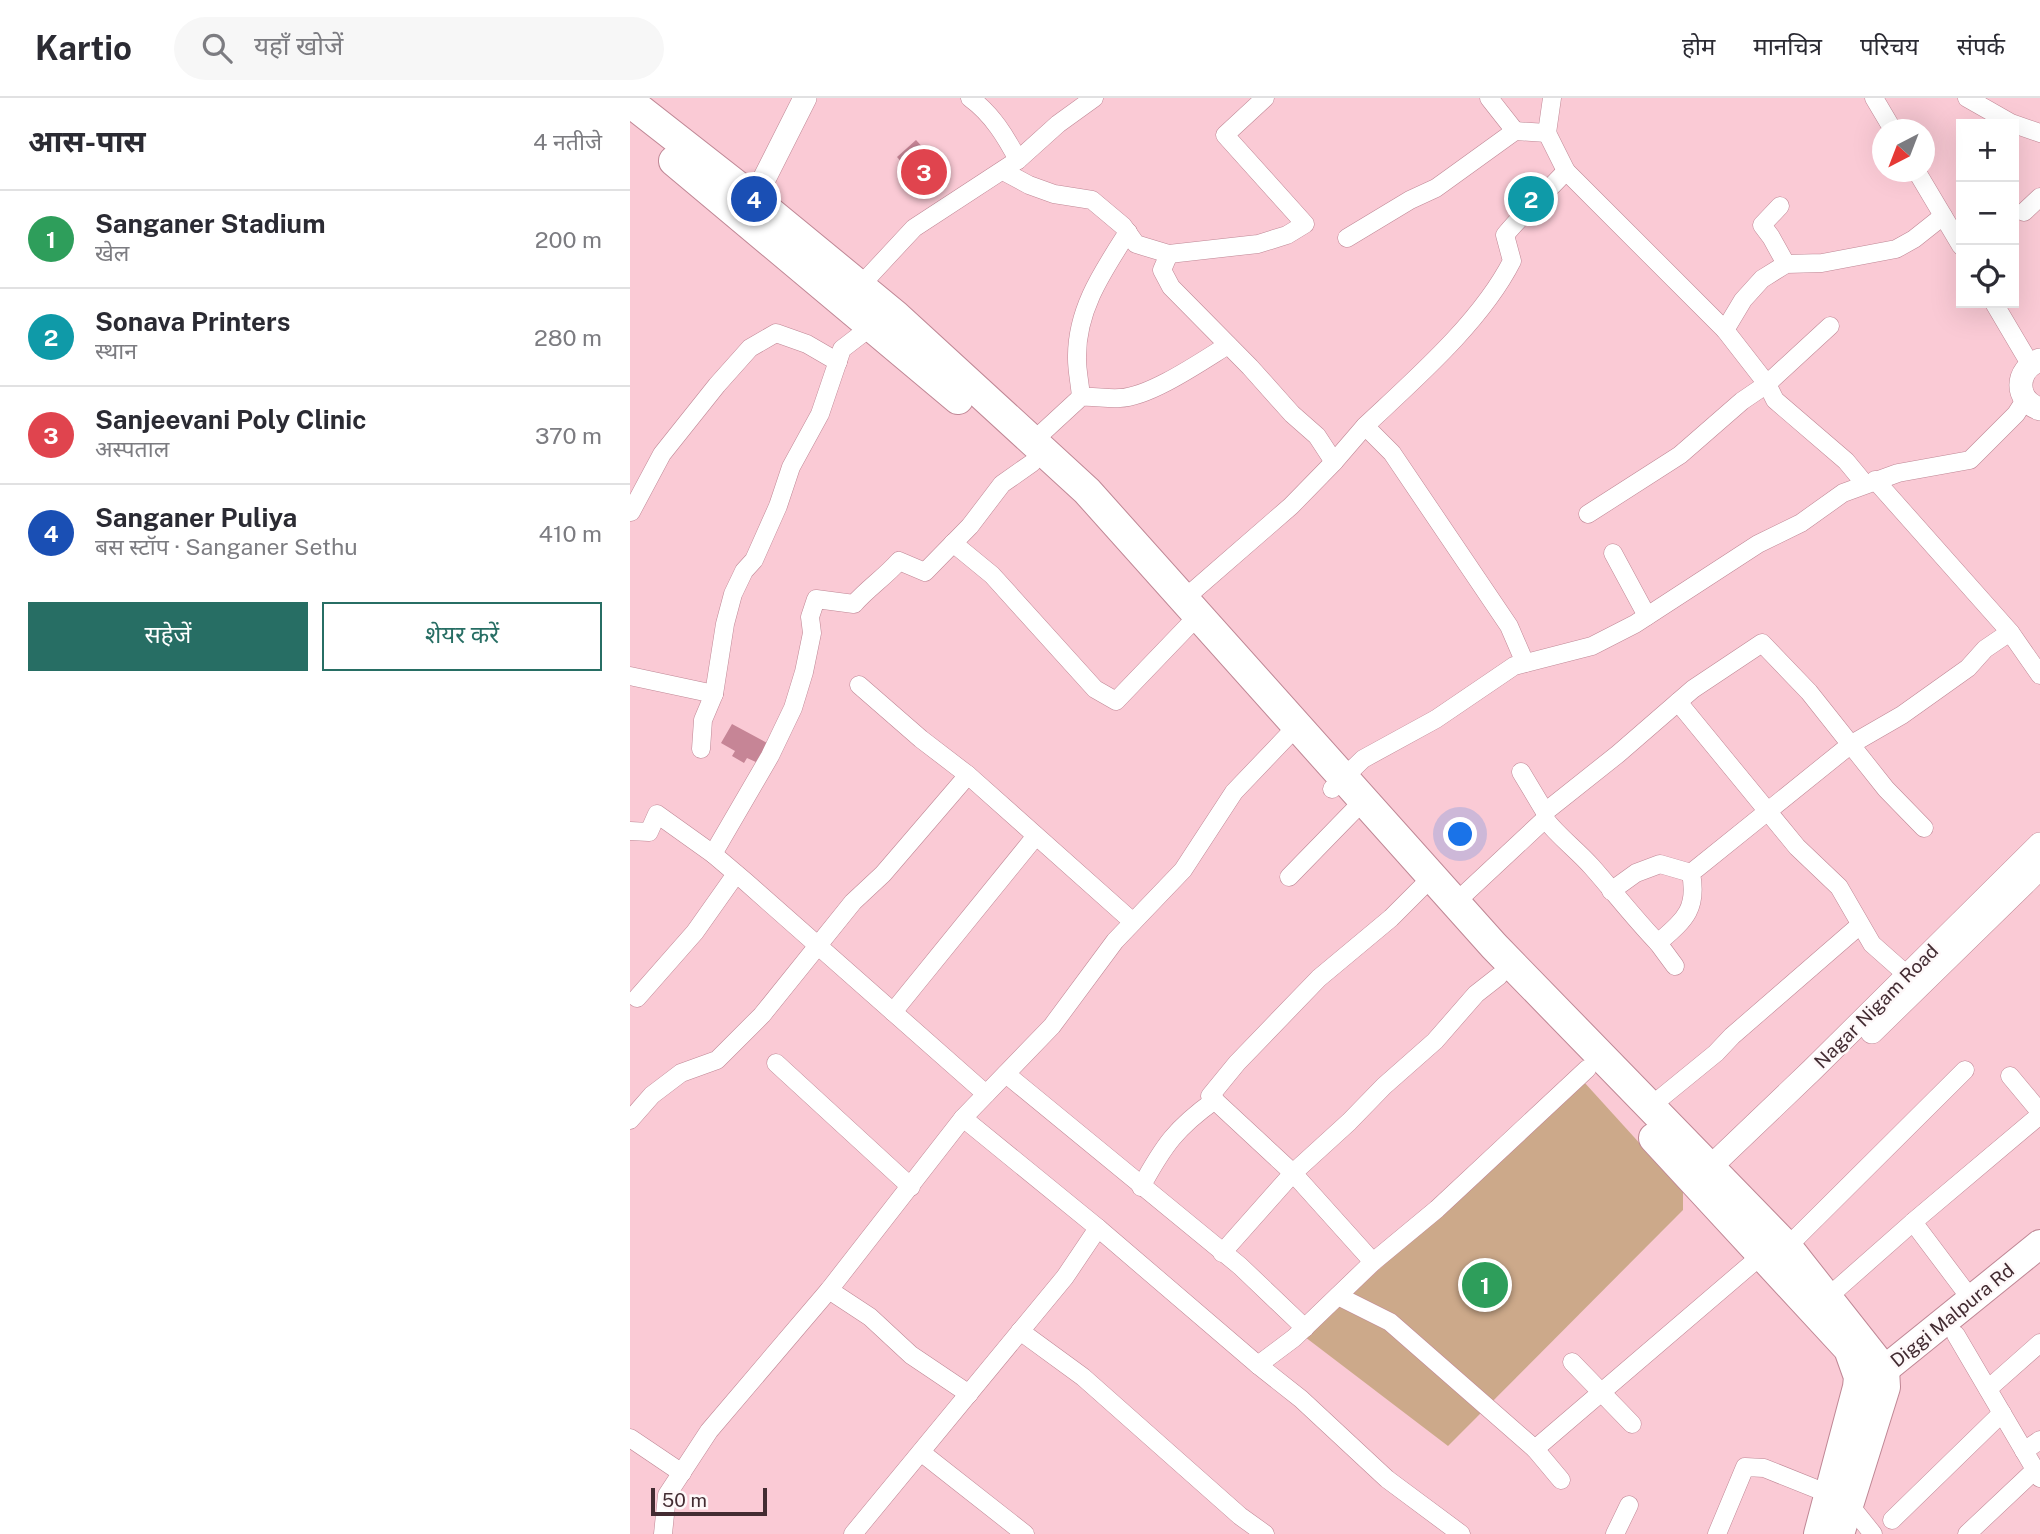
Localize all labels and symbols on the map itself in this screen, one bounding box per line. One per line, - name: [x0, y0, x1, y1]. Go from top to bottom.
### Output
- north arrow: [1872, 119, 1935, 182]
- pin: 3: [901, 146, 947, 198]
- pin: 4: [731, 173, 777, 225]
- pin: 2: [1508, 173, 1554, 225]
- your location: [1443, 817, 1477, 851]
- street label: Nagar Nigam Road: [1810, 940, 1942, 1072]
- pin: 1: [1462, 1259, 1508, 1311]
- street label: Diggi Malpura Rd: [1886, 1259, 2018, 1371]
- scale bar: [651, 1485, 766, 1517]

